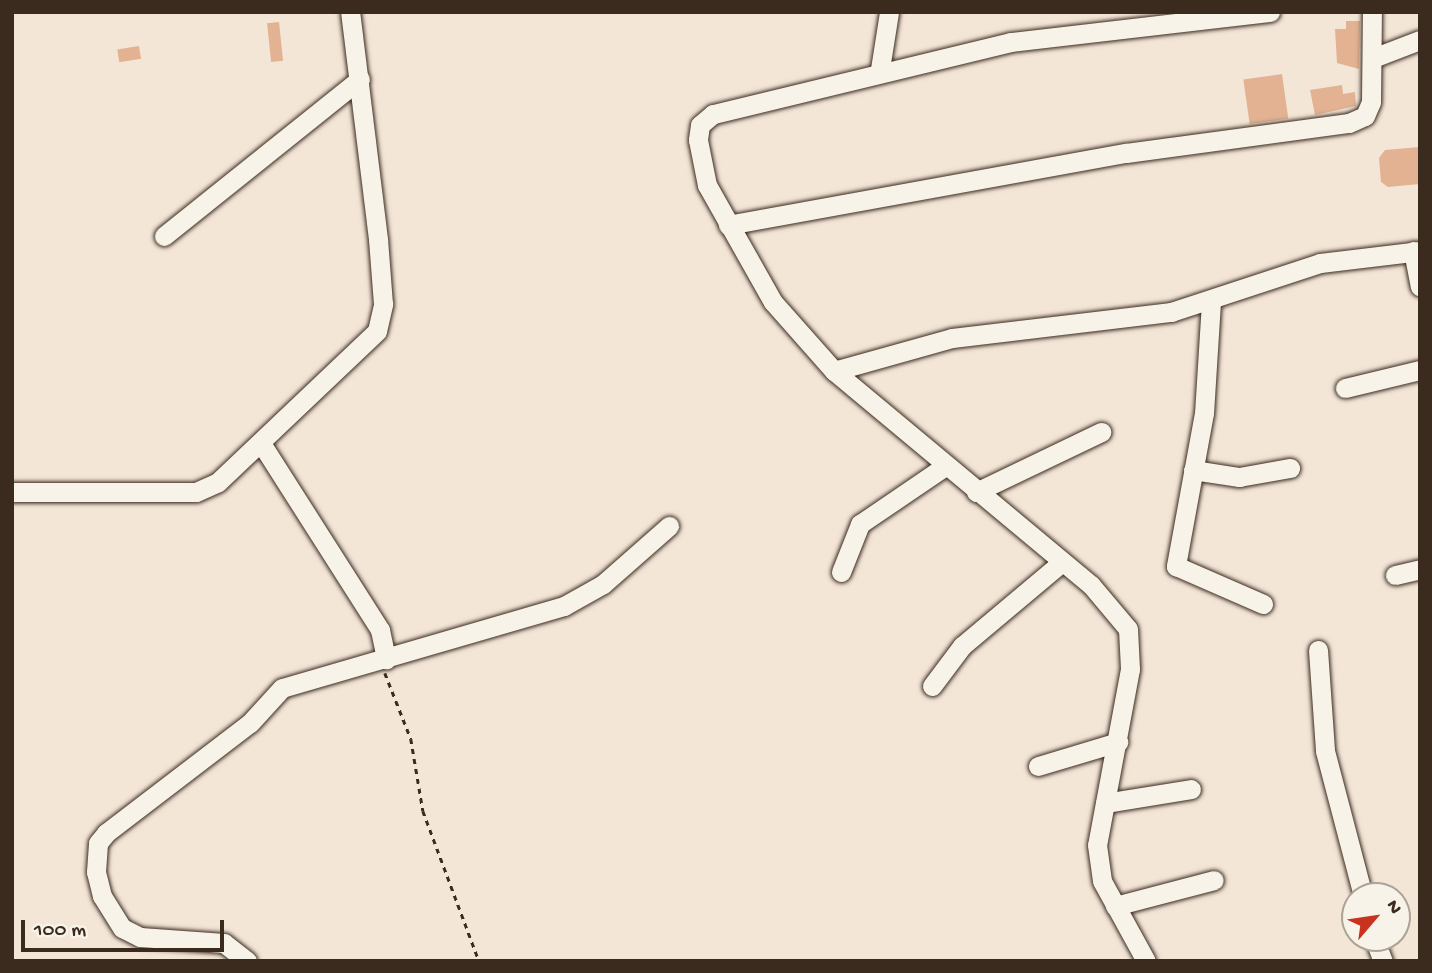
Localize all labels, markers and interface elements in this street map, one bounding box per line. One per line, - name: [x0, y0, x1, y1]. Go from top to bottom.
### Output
- north arrow: [1341, 882, 1411, 952]
- text: N: [1380, 897, 1406, 919]
- scale bar: [24, 906, 228, 950]
- text: 100 m: [34, 919, 86, 944]

